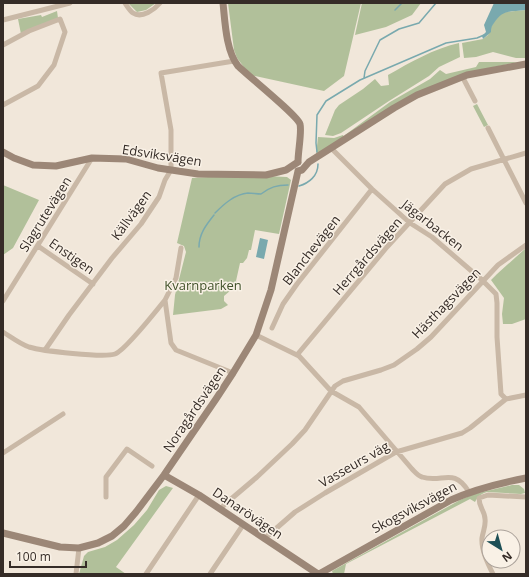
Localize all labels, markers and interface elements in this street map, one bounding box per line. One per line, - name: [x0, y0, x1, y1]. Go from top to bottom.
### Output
- street label: Edsviksvägen: [121, 140, 203, 170]
- street label: Slagrutevägen: [15, 173, 75, 255]
- street label: Källvägen: [107, 186, 155, 244]
- street label: Jägarbacken: [397, 194, 468, 255]
- street label: Blanchevägen: [278, 211, 344, 289]
- street label: Herrgårdsvägen: [328, 213, 406, 299]
- street label: Enstigen: [46, 234, 98, 278]
- street label: Hästhagsvägen: [408, 264, 484, 342]
- park label: Kvarnparken: [164, 276, 242, 294]
- street label: Noragårdsvägen: [159, 363, 229, 455]
- street label: Vasseurs väg: [316, 437, 392, 491]
- street label: Skogsviksvägen: [368, 477, 460, 537]
- street label: Danarövägen: [209, 483, 287, 543]
- north arrow: [481, 529, 521, 569]
- scale bar: [10, 543, 86, 569]
- text: 100 m: [16, 548, 51, 565]
- text: N: [499, 549, 515, 566]

